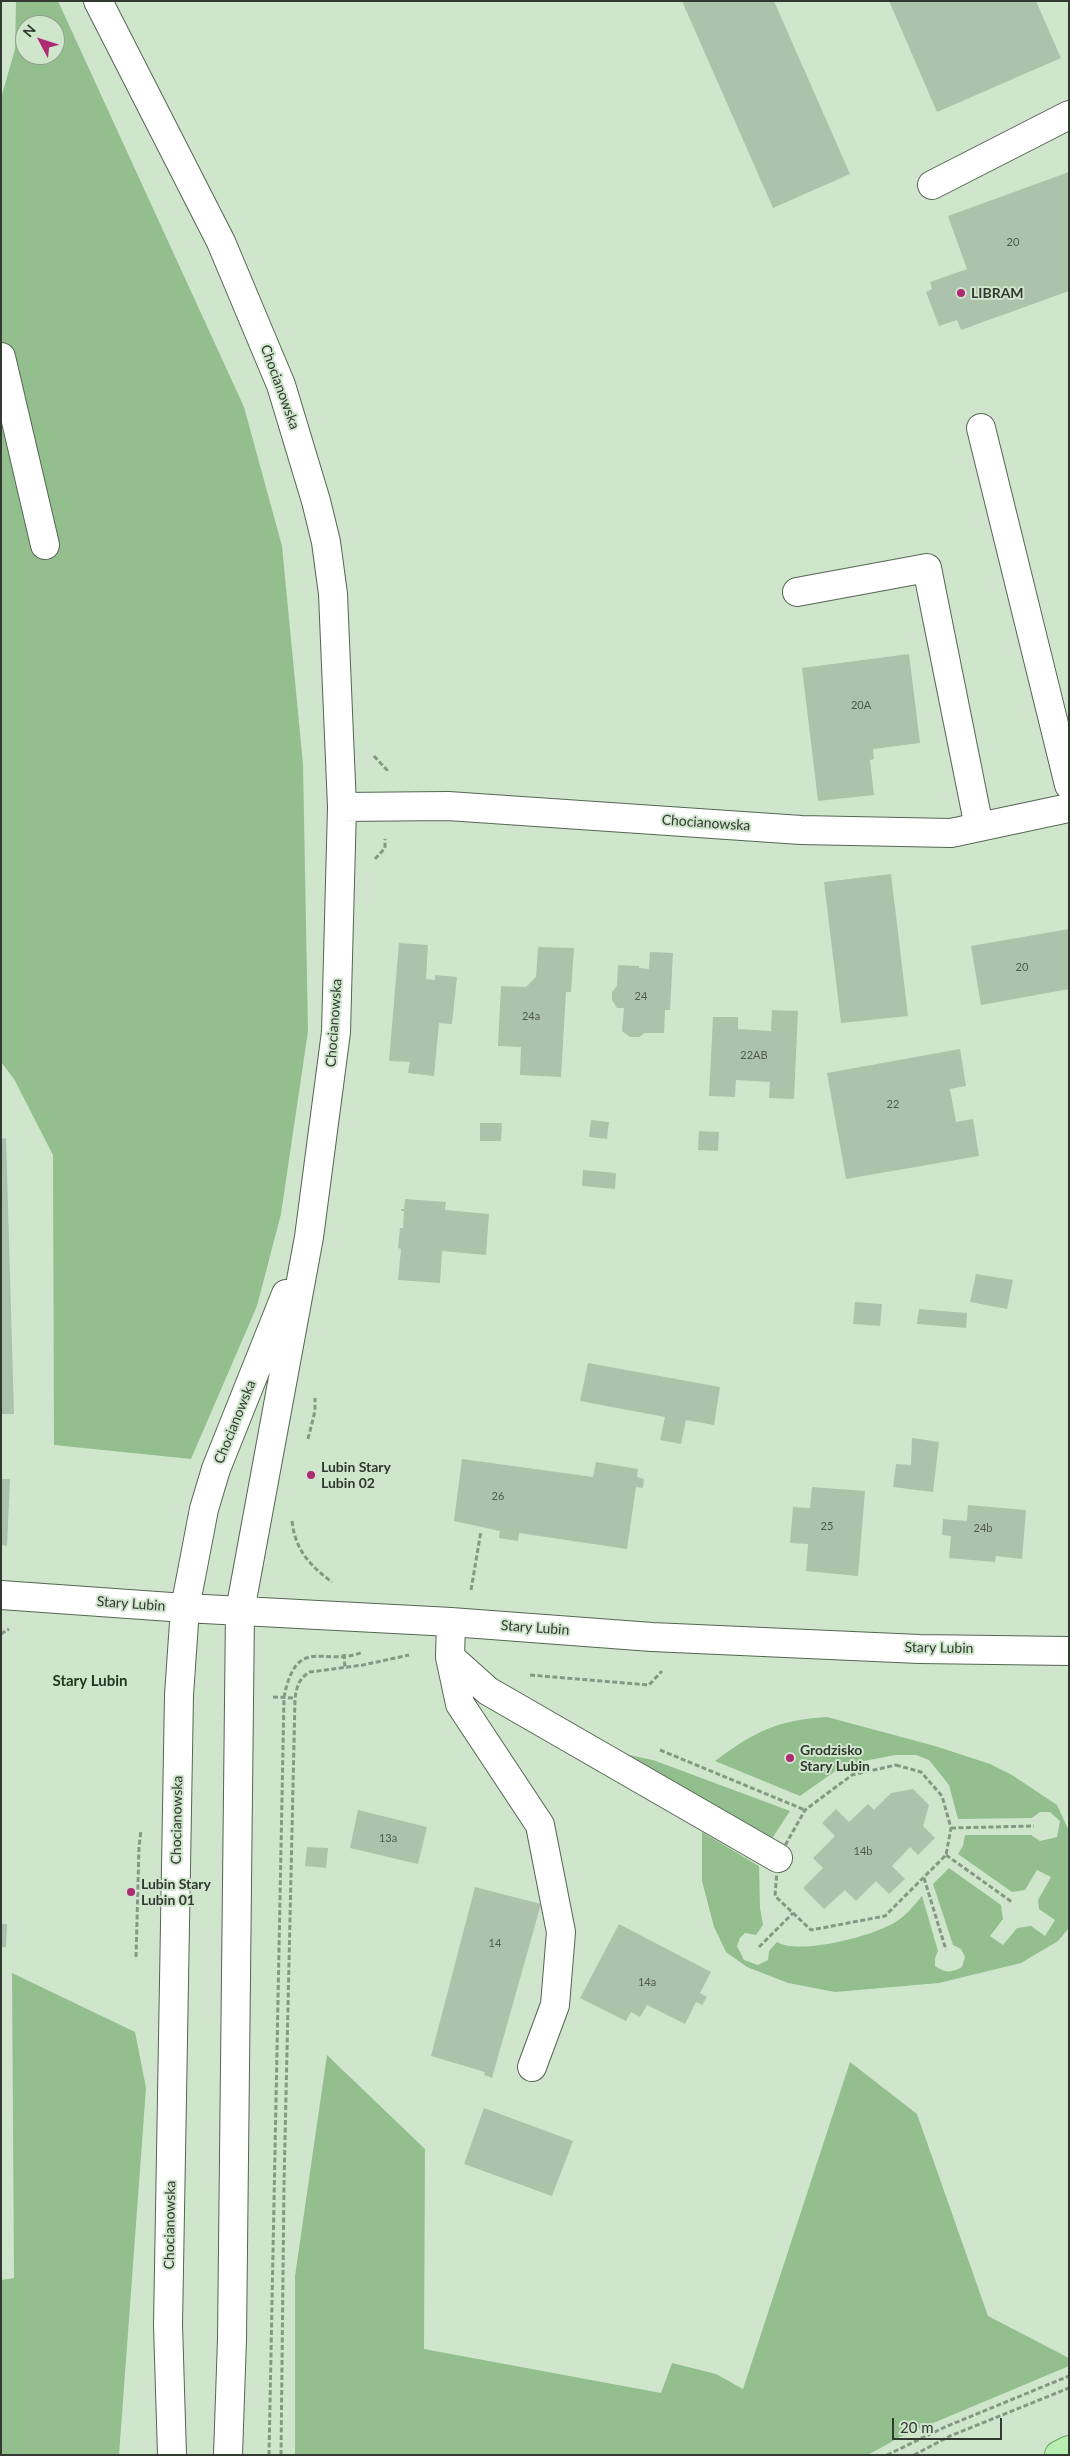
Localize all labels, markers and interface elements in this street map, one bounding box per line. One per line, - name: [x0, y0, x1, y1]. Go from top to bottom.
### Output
- north arrow: [15, 15, 65, 65]
- text: N: [19, 21, 39, 40]
- house number: 20: [1007, 235, 1019, 249]
- place label: LIBRAM: [971, 285, 1024, 301]
- marker: LIBRAM: [955, 287, 967, 299]
- street label: Chocianowska: [257, 342, 303, 432]
- house number: 20A: [851, 698, 871, 712]
- street label: Chocianowska: [661, 812, 751, 834]
- house number: 20: [1016, 960, 1028, 974]
- street label: Chocianowska: [323, 978, 345, 1068]
- house number: 24: [635, 989, 647, 1003]
- house number: 24a: [522, 1009, 540, 1023]
- house number: 22AB: [740, 1048, 768, 1062]
- house number: 22: [887, 1097, 899, 1111]
- street label: Chocianowska: [211, 1378, 259, 1466]
- place label: Lubin Stary Lubin 02: [321, 1459, 391, 1491]
- marker: Lubin Stary Lubin 02: [305, 1469, 317, 1481]
- house number: 26: [492, 1489, 504, 1503]
- house number: 25: [821, 1519, 833, 1533]
- house number: 24b: [974, 1521, 992, 1535]
- street label: Stary Lubin: [96, 1593, 166, 1615]
- street label: Stary Lubin: [500, 1617, 570, 1639]
- street label: Stary Lubin: [904, 1639, 974, 1657]
- district label: Stary Lubin: [53, 1672, 127, 1690]
- place label: Grodzisko Stary Lubin: [800, 1742, 870, 1774]
- marker: Grodzisko Stary Lubin: [784, 1752, 796, 1764]
- street label: Chocianowska: [168, 1775, 186, 1865]
- house number: 13a: [379, 1831, 397, 1845]
- house number: 14b: [854, 1844, 872, 1858]
- place label: Lubin Stary Lubin 01: [141, 1876, 211, 1908]
- marker: Lubin Stary Lubin 01: [125, 1886, 137, 1898]
- house number: 14: [489, 1936, 501, 1950]
- house number: 14a: [638, 1975, 656, 1989]
- street label: Chocianowska: [161, 2180, 179, 2270]
- scale bar: [895, 2408, 1005, 2440]
- text: 20 m: [900, 2418, 934, 2436]

